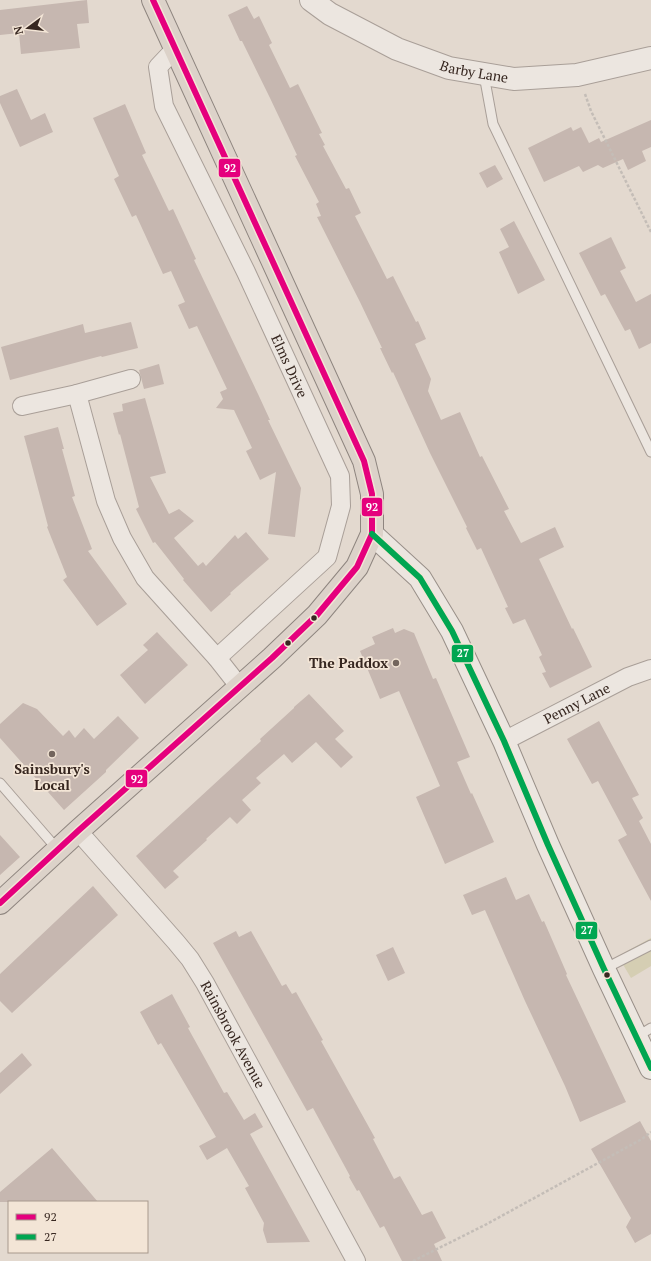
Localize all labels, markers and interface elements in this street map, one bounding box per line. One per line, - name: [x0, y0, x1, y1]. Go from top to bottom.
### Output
- north arrow: [8, 8, 48, 48]
- text: N: [10, 24, 26, 36]
- street label: Barby Lane: [437, 55, 510, 87]
- line badge: 92: [218, 158, 241, 178]
- text: 92: [224, 161, 236, 175]
- street label: Elms Drive: [267, 331, 313, 400]
- line badge: 92: [361, 497, 383, 517]
- text: 92: [366, 500, 378, 514]
- unlabelled marker: [309, 613, 319, 623]
- unlabelled marker: [283, 638, 293, 648]
- line badge: 27: [451, 644, 474, 663]
- text: 27: [457, 646, 469, 660]
- place label: The Paddox: [309, 653, 388, 672]
- marker: The Paddox: [391, 658, 401, 668]
- street label: Penny Lane: [540, 678, 613, 728]
- marker: Sainsbury's Local: [47, 749, 57, 759]
- place label: Sainsbury's Local: [14, 759, 90, 794]
- line badge: 92: [125, 769, 148, 788]
- text: 92: [131, 772, 143, 786]
- line badge: 27: [575, 921, 598, 940]
- text: 27: [581, 923, 593, 937]
- unlabelled marker: [602, 970, 612, 980]
- street label: Rainsbrook Avenue: [197, 977, 270, 1091]
- legend: [8, 1201, 148, 1253]
- text: 92: [44, 1209, 57, 1224]
- text: 27: [44, 1229, 57, 1244]

